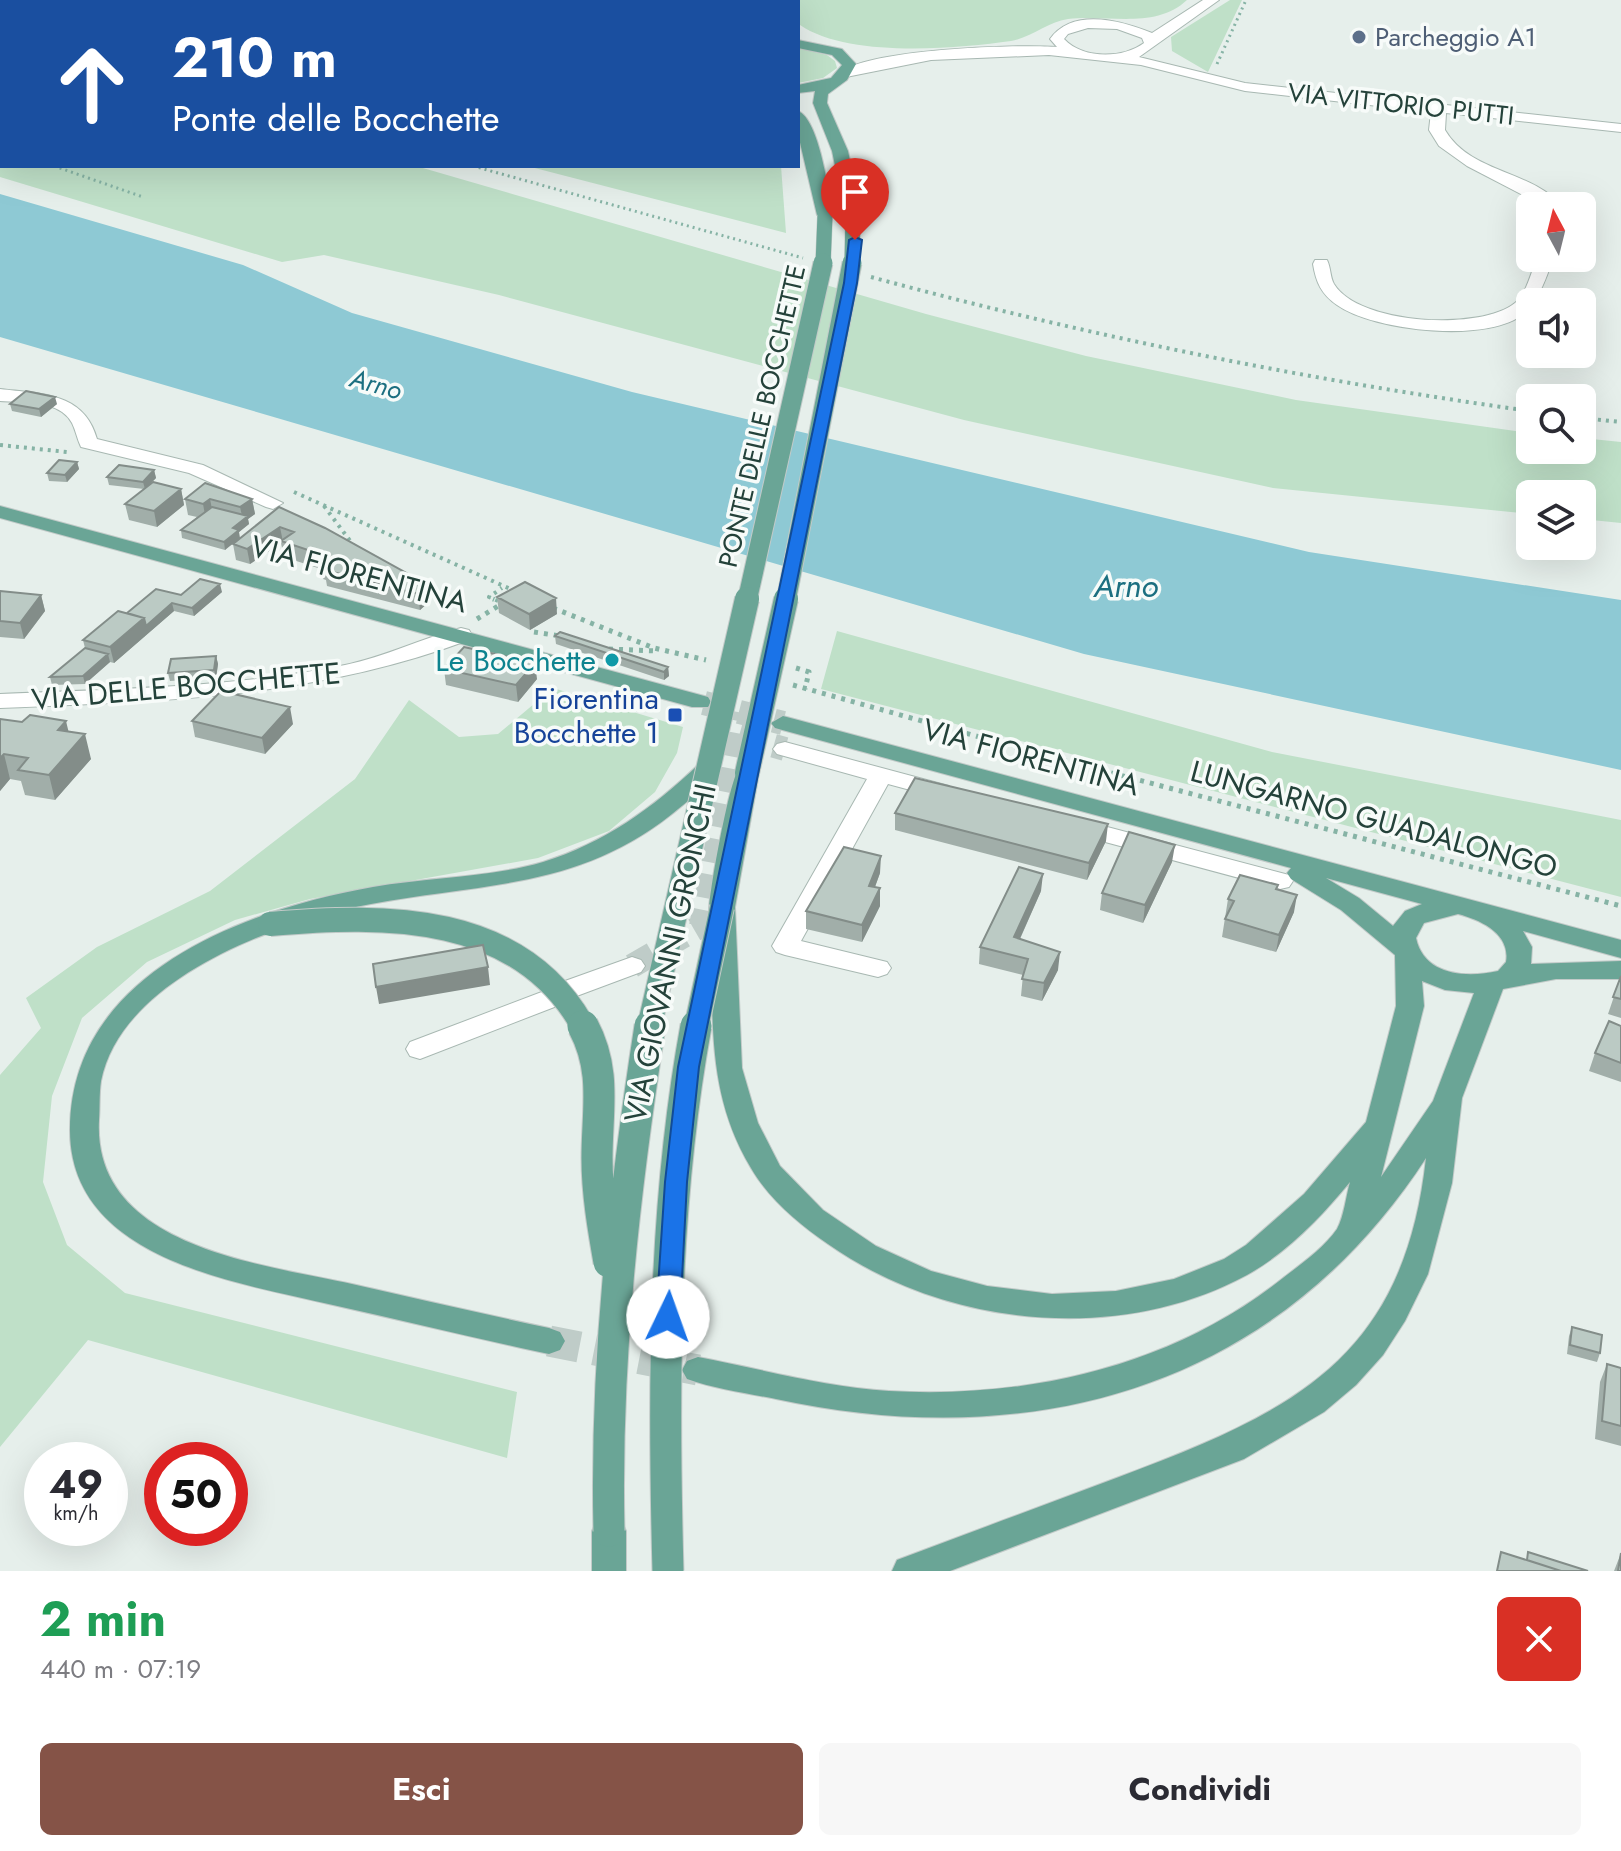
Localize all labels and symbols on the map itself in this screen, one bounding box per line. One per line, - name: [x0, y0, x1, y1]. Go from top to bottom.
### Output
- place label: Parcheggio A1: [1375, 18, 1536, 56]
- marker: Parcheggio A1: [1350, 28, 1368, 46]
- street label: VIA VITTORIO PUTTI: [1286, 73, 1516, 135]
- pin: [821, 158, 889, 240]
- north arrow: [1516, 192, 1596, 272]
- street label: PONTE DELLE BOCCHETTE: [709, 261, 815, 571]
- water label: Arno: [345, 359, 406, 409]
- street label: VIA FIORENTINA: [246, 524, 472, 624]
- water label: Arno: [1093, 563, 1158, 609]
- place label: Le Bocchette: [435, 639, 596, 682]
- street label: VIA DELLE BOCCHETTE: [30, 651, 342, 721]
- marker: Le Bocchette: [603, 651, 621, 669]
- place label: Fiorentina Bocchette 1: [514, 677, 659, 754]
- marker: Fiorentina Bocchette 1: [666, 706, 684, 724]
- street label: VIA FIORENTINA: [918, 707, 1144, 807]
- street label: LUNGARNO GUADALONGO: [1186, 749, 1562, 889]
- street label: VIA GIOVANNI GRONCHI: [613, 780, 727, 1126]
- position arrow: [626, 1275, 710, 1359]
- speed limit sign: 50: [144, 1442, 248, 1546]

